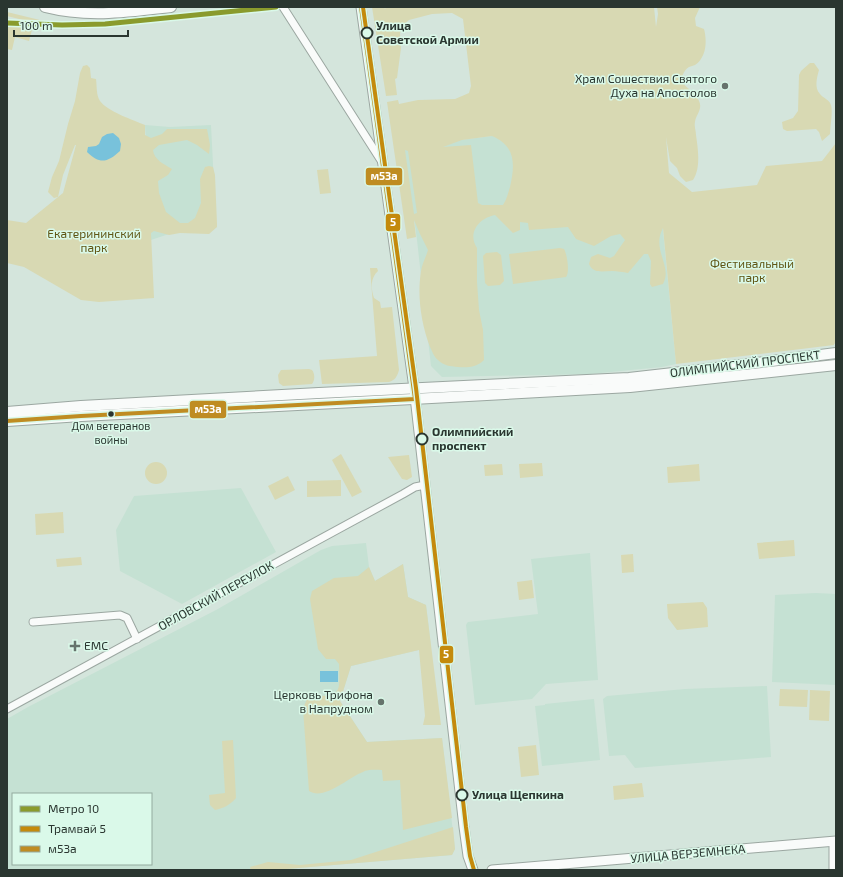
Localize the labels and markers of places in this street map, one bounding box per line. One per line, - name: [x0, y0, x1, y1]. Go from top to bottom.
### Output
- place label: Улица Советской Армии: [376, 18, 479, 46]
- marker: Улица Советской Армии: [360, 26, 374, 40]
- place label: Храм Сошествия Святого Духа на Апостолов: [575, 71, 717, 100]
- marker: Храм Сошествия Святого Духа на Апостолов: [720, 81, 730, 91]
- marker: Дом ветеранов войны: [106, 409, 116, 419]
- place label: Дом ветеранов войны: [72, 419, 150, 446]
- place label: Олимпийский проспект: [432, 424, 513, 452]
- marker: Олимпийский проспект: [415, 432, 429, 446]
- place label: EMC: [84, 638, 108, 652]
- marker: EMC: [69, 640, 81, 652]
- place label: Церковь Трифона в Напрудном: [273, 687, 373, 716]
- marker: Церковь Трифона в Напрудном: [376, 697, 386, 707]
- place label: Улица Щепкина: [472, 787, 564, 801]
- marker: Улица Щепкина: [455, 788, 469, 802]

